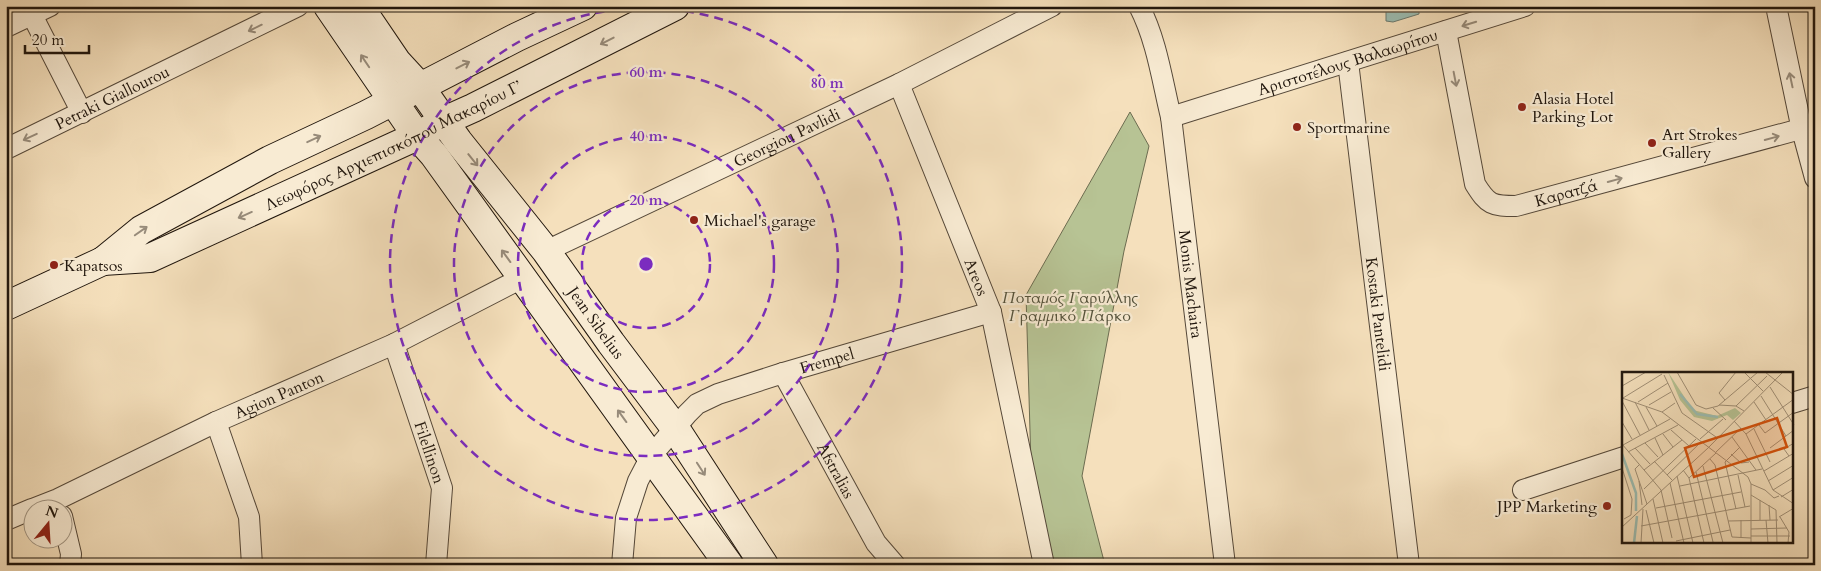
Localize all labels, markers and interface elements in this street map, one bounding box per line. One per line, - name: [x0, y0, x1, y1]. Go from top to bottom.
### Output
- one-way arrow: [1462, 20, 1477, 29]
- scale bar: [25, 22, 89, 54]
- one-way arrow: [248, 24, 263, 33]
- street label: Αριστοτέλους Βαλαωρίτου: [1255, 24, 1441, 101]
- text: 20 m: [32, 30, 64, 50]
- one-way arrow: [600, 37, 615, 46]
- one-way arrow: [360, 55, 370, 69]
- one-way arrow: [455, 60, 470, 69]
- street label: Petraki Giallourou: [51, 61, 174, 135]
- text: 60 m: [629, 62, 663, 82]
- one-way arrow: [1451, 70, 1461, 86]
- one-way arrow: [1786, 72, 1796, 88]
- text: 80 m: [810, 73, 844, 93]
- street label: Λεωφόρος Αρχιεπισκόπου Μακαρίου Γ’: [261, 75, 526, 216]
- place label: Alasia Hotel Parking Lot: [1532, 88, 1614, 128]
- marker: Alasia Hotel Parking Lot: [1516, 101, 1528, 113]
- street label: Georgiou Pavlidi: [730, 103, 844, 173]
- place label: Sportmarine: [1307, 117, 1390, 139]
- marker: Sportmarine: [1291, 121, 1303, 133]
- place label: Art Strokes Gallery: [1662, 124, 1737, 164]
- text: 40 m: [629, 126, 663, 146]
- one-way arrow: [23, 133, 38, 143]
- one-way arrow: [1764, 133, 1780, 142]
- one-way arrow: [306, 134, 321, 144]
- marker: Art Strokes Gallery: [1646, 137, 1658, 149]
- one-way arrow: [468, 153, 479, 166]
- street label: Καρατζά: [1532, 174, 1601, 212]
- one-way arrow: [1607, 175, 1623, 184]
- text: 20 m: [629, 190, 663, 210]
- one-way arrow: [238, 210, 253, 220]
- place label: Michael's garage: [704, 210, 816, 232]
- marker: Michael's garage: [688, 214, 700, 226]
- one-way arrow: [134, 226, 148, 236]
- street label: Monis Machaira: [1173, 229, 1208, 340]
- one-way arrow: [501, 250, 511, 264]
- place label: Kapatsos: [64, 255, 123, 277]
- centre of rings: [637, 255, 655, 273]
- street label: Areos: [958, 255, 993, 299]
- street label: Kostaki Pantelidi: [1360, 256, 1395, 373]
- marker: Kapatsos: [48, 259, 60, 271]
- street label: Jean Sibelius: [561, 281, 629, 364]
- park label: Ποταμός Γαρύλλης Γραμμικό Πάρκο: [1002, 287, 1138, 327]
- street label: Frempel: [797, 343, 857, 379]
- street label: Agion Panton: [231, 366, 327, 425]
- inset map: [1622, 372, 1794, 544]
- one-way arrow: [617, 409, 627, 423]
- street label: Filellinon: [408, 418, 450, 487]
- street label: Afstralias: [811, 439, 860, 503]
- one-way arrow: [696, 462, 707, 476]
- place label: JPP Marketing: [1495, 496, 1597, 518]
- north arrow: [22, 498, 72, 548]
- marker: JPP Marketing: [1601, 500, 1613, 512]
- text: N: [43, 501, 61, 523]

